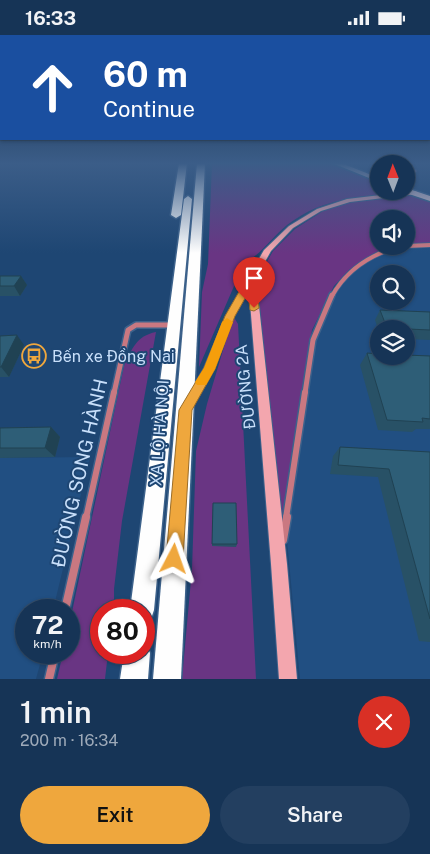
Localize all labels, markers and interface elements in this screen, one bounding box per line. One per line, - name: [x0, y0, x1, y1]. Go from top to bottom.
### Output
- text: 16:33: [25, 7, 76, 29]
- text: 60 m: [103, 54, 188, 95]
- icon: ahead: [20, 55, 85, 120]
- text: Continue: [103, 96, 195, 122]
- north arrow: [370, 155, 415, 200]
- map controls: [370, 155, 415, 365]
- button: sound: [370, 210, 415, 255]
- pin: [233, 257, 275, 308]
- icon: arrive: [240, 264, 268, 292]
- button: search: [370, 265, 415, 310]
- button: layers: [370, 320, 415, 365]
- bus stop icon: Bến xe Đồng Nai: [21, 343, 47, 369]
- street label: ĐƯỜNG 2A: [231, 343, 259, 431]
- place label: Bến xe Đồng Nai: [52, 347, 175, 366]
- street label: ĐƯỜNG SONG HÀNH: [47, 377, 111, 569]
- street label: XA LỘ HÀ NỘI: [145, 379, 173, 487]
- position arrow: [147, 532, 199, 584]
- speed limit sign: 80: [90, 599, 155, 664]
- text: 72: [32, 610, 63, 640]
- text: km/h: [33, 637, 62, 651]
- text: 1 min: [20, 694, 91, 730]
- button: close: [358, 696, 410, 748]
- text: 200 m · 16:34: [20, 731, 118, 750]
- button: Exit: [20, 786, 210, 844]
- button: Share: [220, 786, 410, 844]

